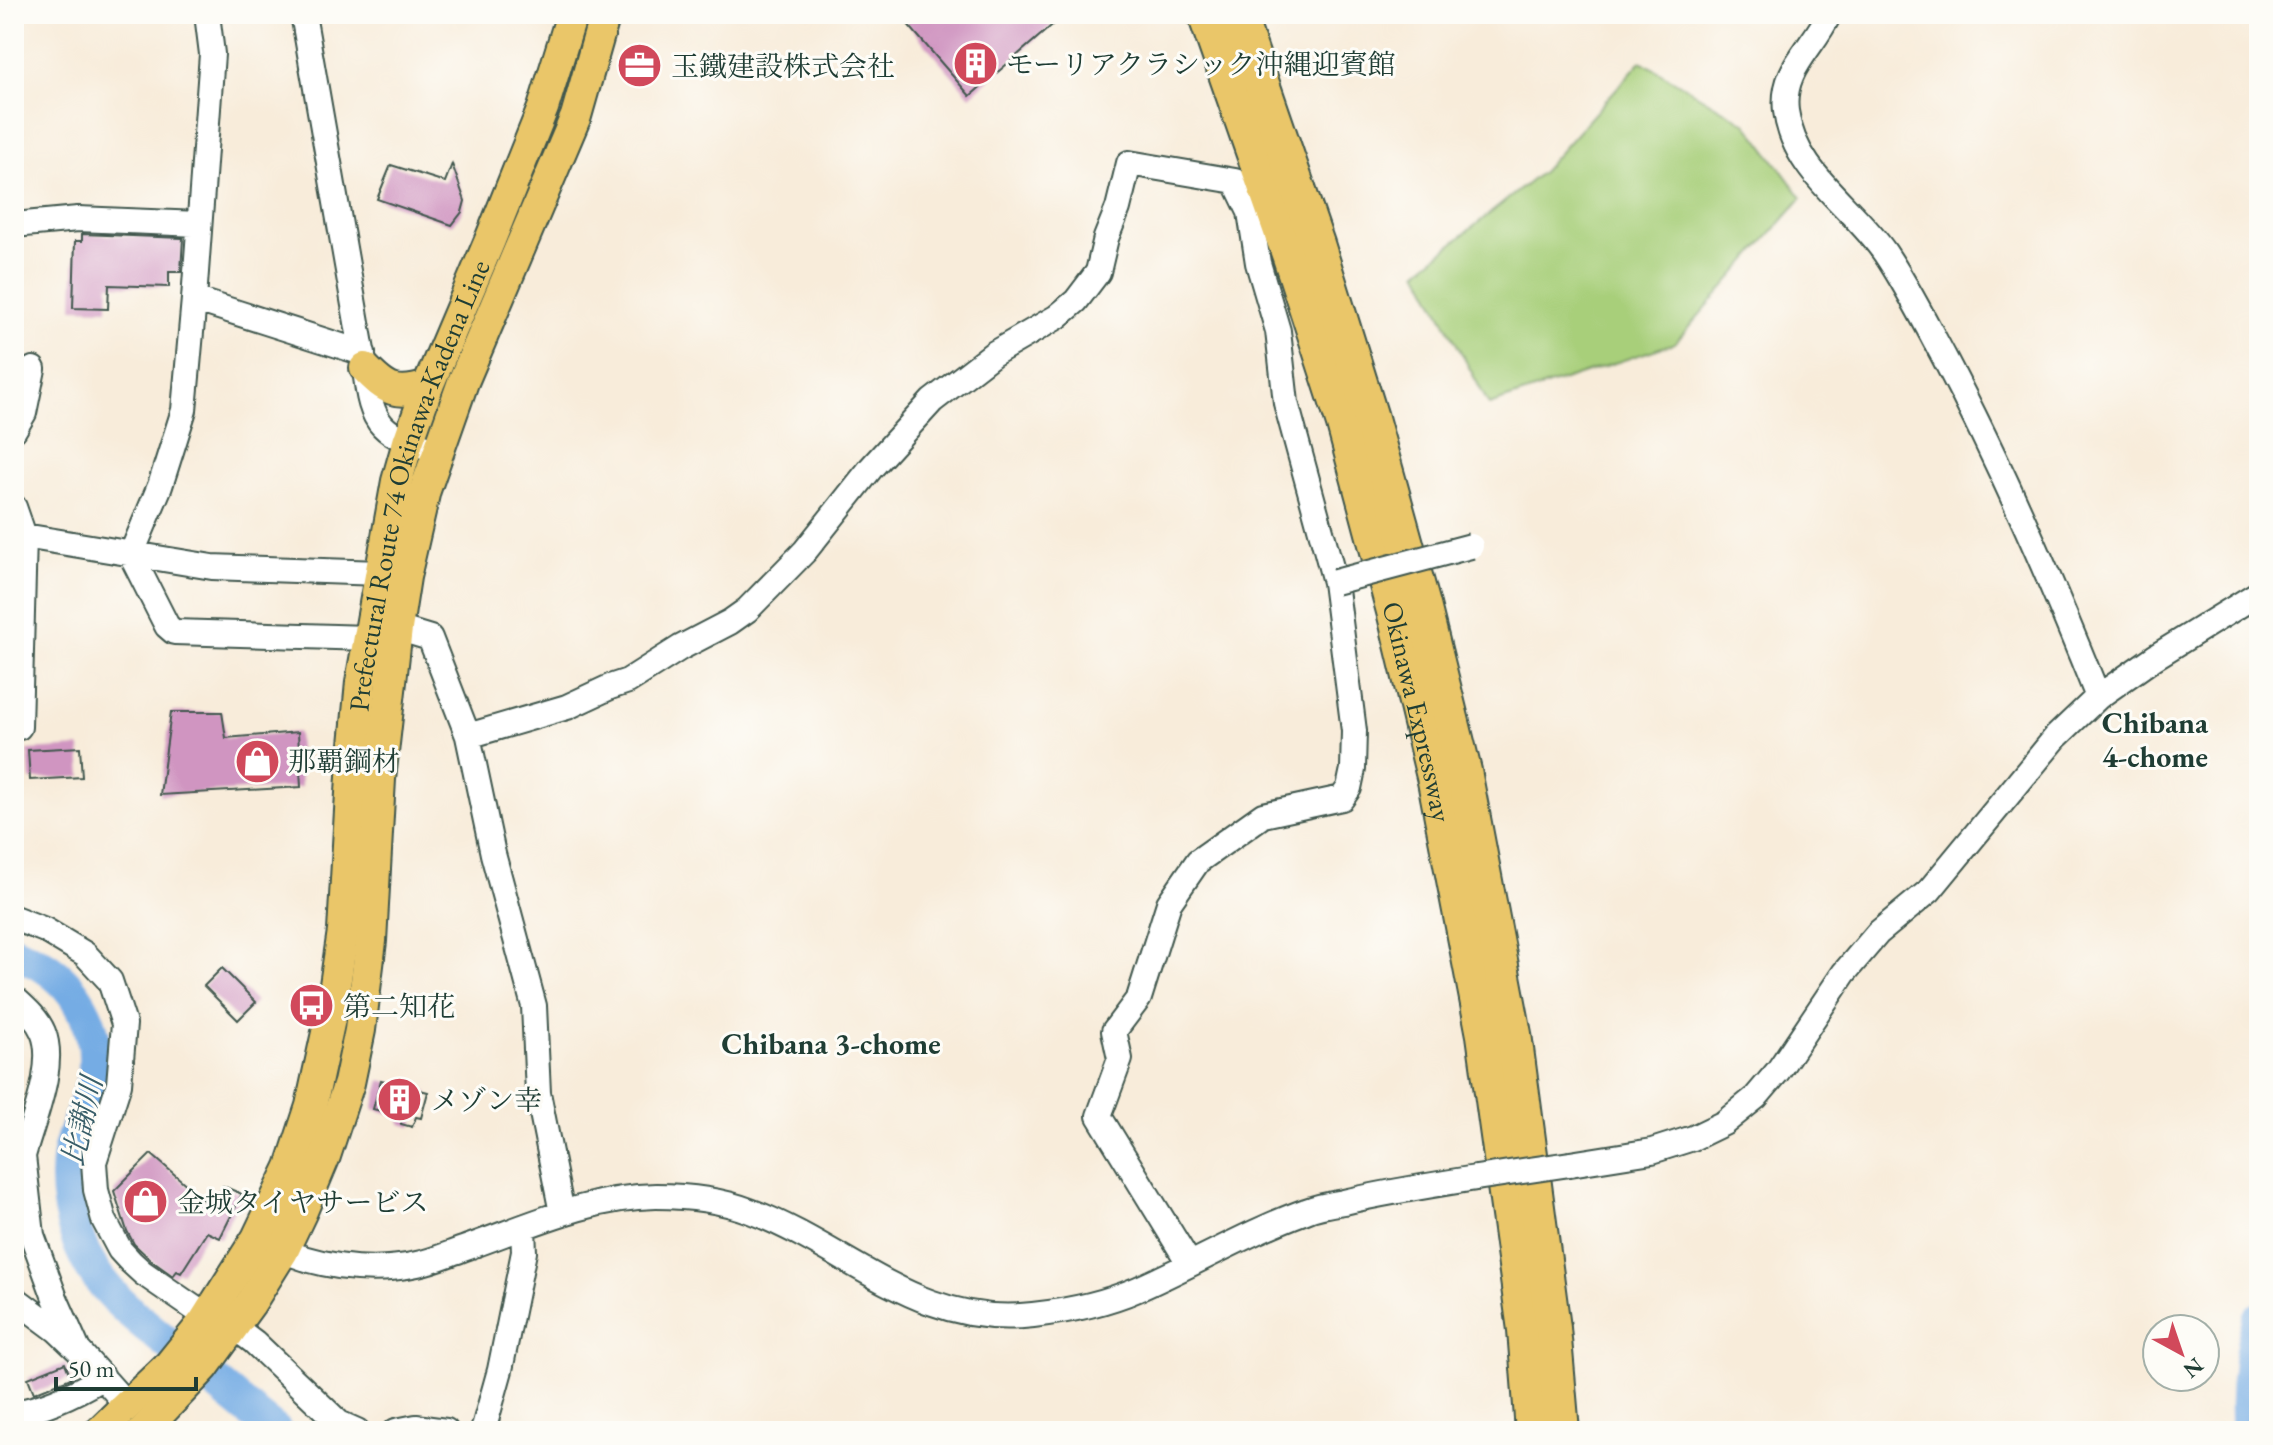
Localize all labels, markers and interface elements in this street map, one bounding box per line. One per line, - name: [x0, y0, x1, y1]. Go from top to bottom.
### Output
- building icon: モーリアクラシック沖縄迎賓館: [951, 40, 999, 88]
- office icon: 玉鐵建設株式会社: [616, 42, 664, 90]
- place label: モーリアクラシック沖縄迎賓館: [1006, 46, 1395, 82]
- place label: 玉鐵建設株式会社: [671, 48, 895, 84]
- street label: Prefectural Route 74 Okinawa-Kadena Line: [340, 254, 498, 713]
- street label: Okinawa Expressway: [1374, 598, 1461, 826]
- district label: Chibana 4-chome: [2102, 703, 2209, 776]
- shop icon: 那覇鋼材: [233, 737, 281, 785]
- place label: 那覇鋼材: [288, 743, 400, 779]
- bus stop icon: 第二知花: [288, 982, 336, 1030]
- place label: 第二知花: [343, 988, 455, 1024]
- district label: Chibana 3-chome: [721, 1024, 941, 1063]
- water label: 比謝川: [53, 1070, 112, 1169]
- building icon: メゾン幸: [376, 1076, 424, 1124]
- place label: メゾン幸: [431, 1082, 542, 1118]
- shop icon: 金城タイヤサービス: [122, 1178, 170, 1226]
- place label: 金城タイヤサービス: [177, 1184, 428, 1220]
- north arrow: [2141, 1313, 2221, 1393]
- scale bar: [56, 1341, 196, 1391]
- text: N: [2177, 1351, 2210, 1385]
- text: 50 m: [68, 1353, 115, 1384]

